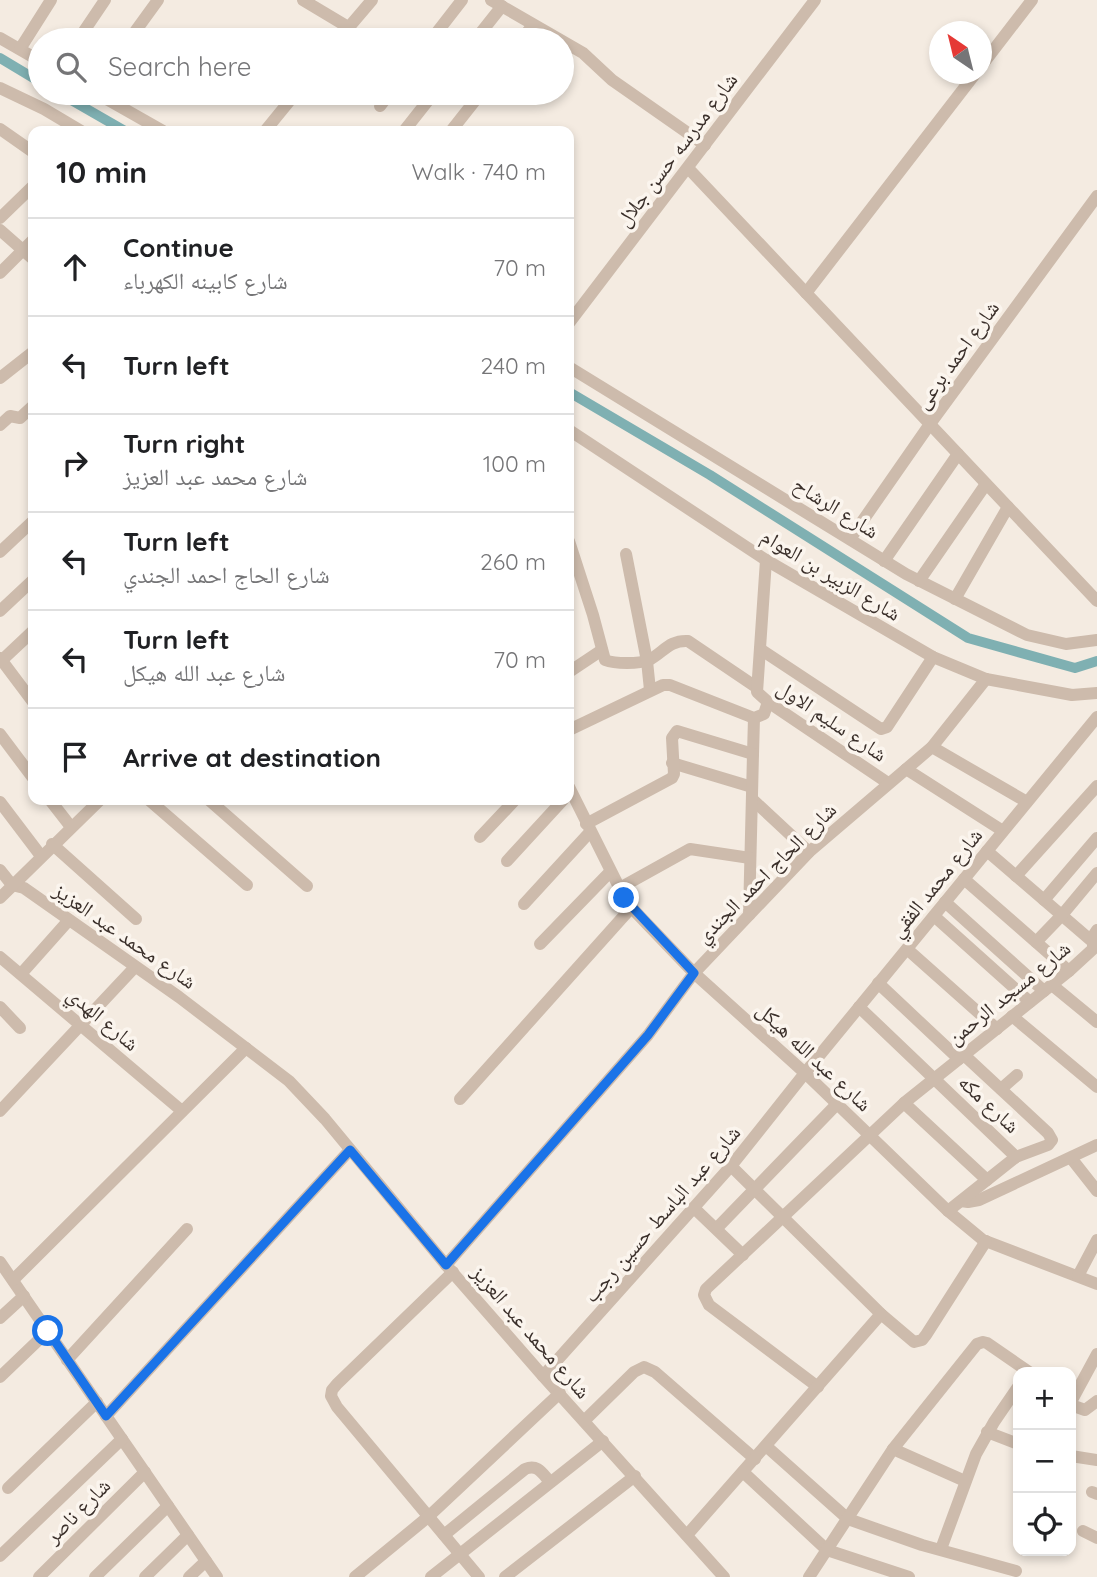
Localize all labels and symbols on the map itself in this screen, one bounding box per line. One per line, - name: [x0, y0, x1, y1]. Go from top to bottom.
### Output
- north arrow: [929, 21, 992, 84]
- street label: شارع مدرسه حسن جلال: [610, 67, 743, 232]
- street label: شارع احمد برعى: [908, 295, 1005, 414]
- street label: شارع الرشاح: [788, 471, 884, 544]
- street label: شارع الزبير بن العوام: [756, 522, 906, 628]
- street label: شارع سليم الاول: [771, 674, 893, 768]
- street label: شارع الحاج احمد الجندي: [689, 796, 844, 951]
- street label: شارع محمد الفقي: [883, 822, 991, 945]
- street label: شارع محمد عبد العزيز: [48, 876, 202, 995]
- route end: [608, 882, 639, 913]
- street label: شارع مسجد الرحمن: [941, 935, 1076, 1051]
- street label: شارع الهدي: [60, 981, 145, 1059]
- street label: شارع عبد الله هيكل: [751, 996, 878, 1117]
- street label: شارع مكه: [953, 1068, 1026, 1139]
- street label: شارع عبد الباسط حسين رجب: [577, 1119, 746, 1308]
- street label: شارع محمد عبد العزيز: [465, 1259, 597, 1404]
- route start: [32, 1315, 63, 1346]
- street label: شارع ناصر: [38, 1472, 116, 1550]

